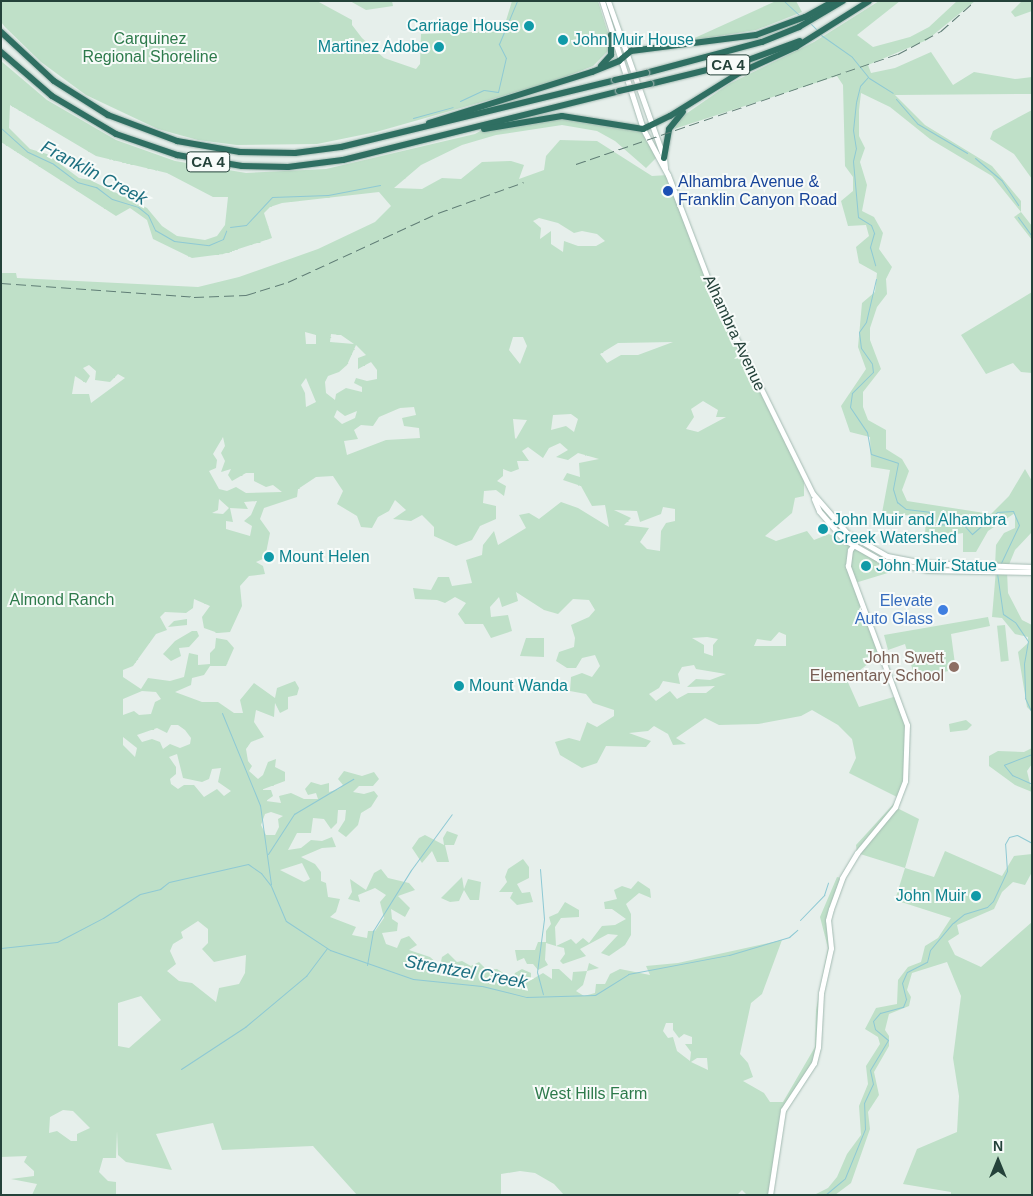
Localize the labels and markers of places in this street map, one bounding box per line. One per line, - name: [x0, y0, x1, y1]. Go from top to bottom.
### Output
- place label: Carriage House: [407, 16, 519, 36]
- marker: Carriage House: [523, 20, 535, 32]
- place label: John Muir House: [573, 30, 694, 50]
- marker: John Muir House: [557, 34, 569, 46]
- place label: Martinez Adobe: [317, 37, 429, 57]
- marker: Martinez Adobe: [433, 41, 445, 53]
- place label: Alhambra Avenue & Franklin Canyon Road: [678, 172, 837, 210]
- marker: Alhambra Avenue & Franklin Canyon Road: [662, 185, 674, 197]
- place label: John Muir and Alhambra Creek Watershed: [833, 510, 1007, 548]
- marker: John Muir and Alhambra Creek Watershed: [817, 523, 829, 535]
- place label: Mount Helen: [279, 547, 370, 567]
- marker: Mount Helen: [263, 551, 275, 563]
- place label: John Muir Statue: [876, 556, 997, 576]
- marker: John Muir Statue: [860, 560, 872, 572]
- place label: Elevate Auto Glass: [855, 591, 933, 629]
- marker: Elevate Auto Glass: [937, 604, 949, 616]
- place label: John Swett Elementary School: [810, 648, 944, 686]
- marker: John Swett Elementary School: [948, 661, 960, 673]
- place label: Mount Wanda: [469, 676, 568, 696]
- marker: Mount Wanda: [453, 680, 465, 692]
- place label: John Muir: [896, 886, 966, 906]
- marker: John Muir: [970, 890, 982, 902]

